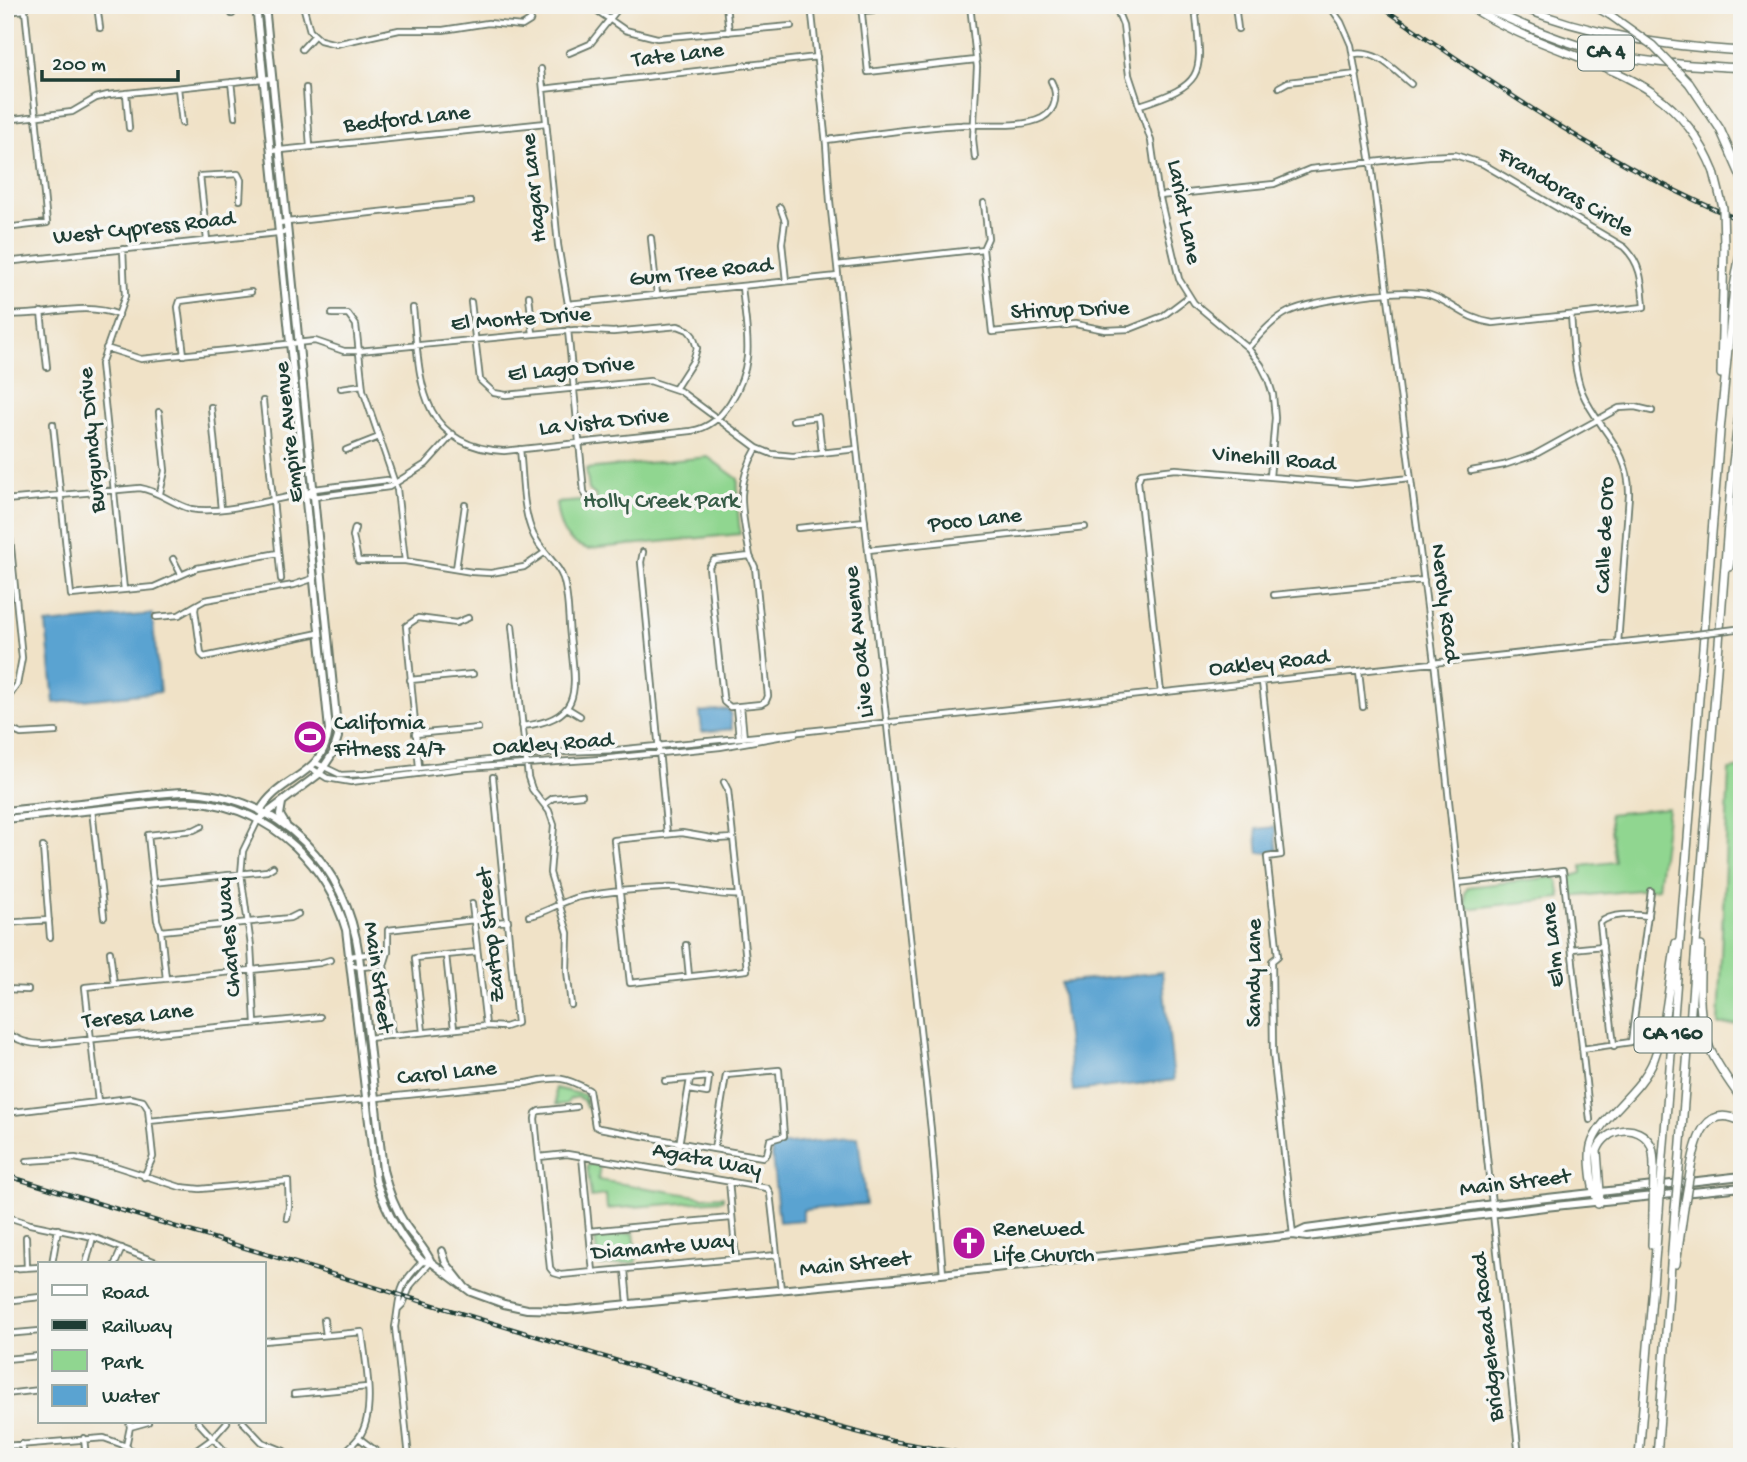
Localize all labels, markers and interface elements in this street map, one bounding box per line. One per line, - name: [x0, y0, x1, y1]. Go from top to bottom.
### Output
- road number: CA 4: [1578, 36, 1634, 70]
- street label: Tate Lane: [629, 37, 727, 75]
- scale bar: [42, 38, 178, 82]
- text: 200 m: [52, 54, 106, 79]
- street label: Bedford Lane: [341, 100, 473, 140]
- street label: Hagar Lane: [516, 131, 554, 244]
- street label: Frandoras Circle: [1491, 141, 1639, 245]
- street label: Lariat Lane: [1160, 157, 1207, 268]
- street label: West Cypress Road: [52, 206, 238, 252]
- street label: Gum Tree Road: [628, 252, 775, 294]
- street label: Stirrup Drive: [1010, 295, 1131, 327]
- street label: El Monte Drive: [450, 302, 593, 338]
- street label: El Lago Drive: [507, 351, 636, 389]
- street label: Empire Avenue: [269, 359, 311, 504]
- street label: Burgundy Drive: [73, 365, 113, 515]
- street label: La Vista Drive: [538, 403, 671, 443]
- street label: Vinehill Road: [1210, 441, 1338, 479]
- street label: Calle de Oro: [1590, 476, 1622, 594]
- park label: Holly Creek Park: [583, 489, 742, 516]
- street label: Poco Lane: [926, 503, 1024, 539]
- street label: Neroly Road: [1423, 542, 1465, 665]
- street label: Live Oak Avenue: [838, 564, 881, 719]
- street label: Oakley Road: [1208, 644, 1332, 684]
- place label: California Fitness 24/7: [333, 711, 446, 764]
- sports icon: California Fitness 24/7: [291, 718, 329, 756]
- street label: Oakley Road: [492, 727, 616, 763]
- street label: Zartop Street: [471, 865, 512, 1004]
- street label: Charles Way: [211, 876, 249, 998]
- street label: Elm Lane: [1536, 900, 1572, 989]
- street label: Sandy Lane: [1242, 918, 1269, 1027]
- street label: Main Street: [356, 920, 398, 1036]
- street label: Teresa Lane: [79, 998, 196, 1036]
- road number: CA 160: [1634, 1018, 1712, 1052]
- street label: Carol Lane: [396, 1055, 499, 1093]
- street label: Agata Way: [650, 1137, 764, 1185]
- street label: Main Street: [1458, 1164, 1574, 1204]
- place label: Renewed Life Church: [993, 1217, 1095, 1270]
- church icon: Renewed Life Church: [950, 1224, 988, 1262]
- street label: Diamante Way: [589, 1228, 735, 1268]
- street label: Main Street: [798, 1246, 913, 1284]
- street label: Bridgehead Road: [1467, 1250, 1511, 1424]
- legend: [38, 1262, 266, 1424]
- text: Road: [102, 1282, 150, 1307]
- text: Railway: [102, 1316, 172, 1341]
- text: Park: [101, 1352, 145, 1377]
- text: Water: [102, 1386, 160, 1411]

